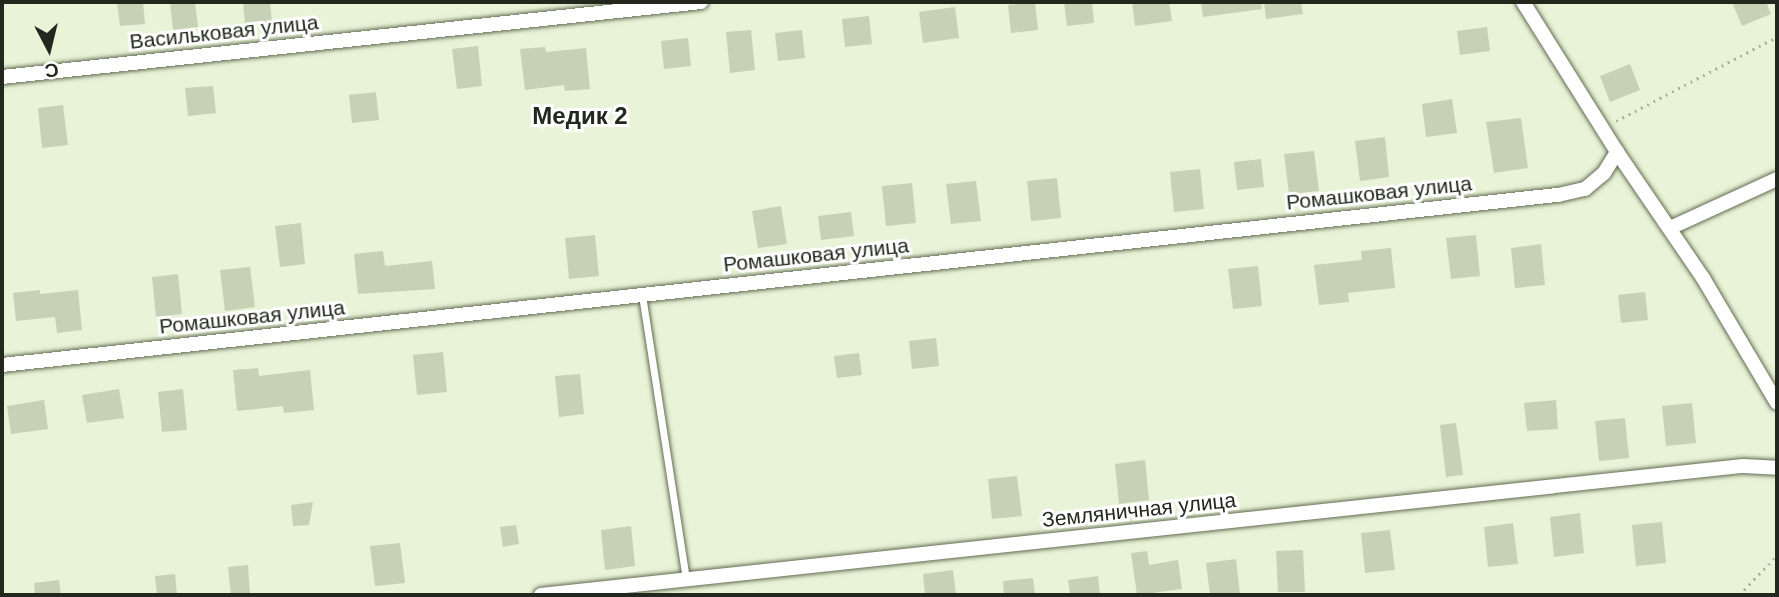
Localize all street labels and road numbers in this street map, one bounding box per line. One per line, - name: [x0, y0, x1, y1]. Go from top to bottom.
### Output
- street label: Васильковая улица: [128, 10, 320, 54]
- street label: Ромашковая улица: [1285, 171, 1473, 215]
- street label: Ромашковая улица: [722, 233, 910, 277]
- street label: Ромашковая улица: [158, 295, 346, 339]
- street label: Земляничная улица: [1041, 487, 1237, 533]

